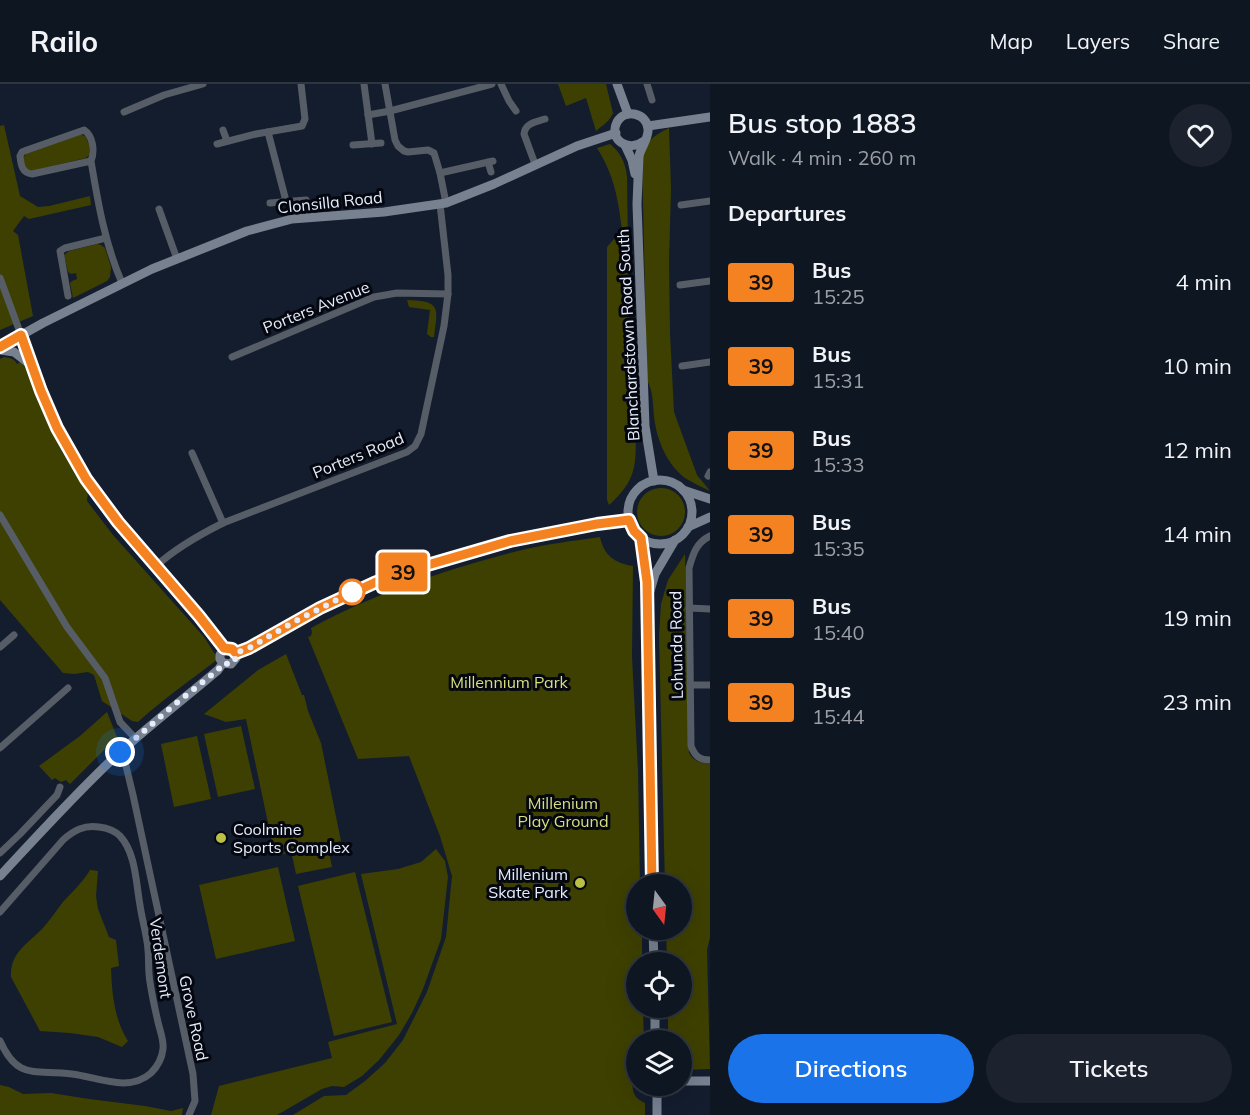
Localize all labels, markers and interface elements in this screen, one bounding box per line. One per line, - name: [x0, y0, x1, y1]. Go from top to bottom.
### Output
- text: Railo: [30, 24, 98, 59]
- text: Map: [990, 28, 1033, 54]
- text: Layers: [1066, 28, 1130, 54]
- text: Share: [1163, 28, 1220, 54]
- button: heart: [1169, 104, 1232, 167]
- text: Bus stop 1883: [728, 105, 917, 140]
- text: Walk · 4 min · 260 m: [728, 145, 916, 170]
- street label: Clonsilla Road: [276, 187, 384, 217]
- text: Departures: [728, 199, 846, 227]
- street label: Blanchardstown Road South: [612, 228, 644, 442]
- text: Bus: [812, 256, 851, 284]
- text: 4 min: [1176, 268, 1232, 296]
- text: 39: [748, 269, 774, 295]
- street label: Porters Avenue: [260, 277, 372, 337]
- text: 15:25: [812, 284, 865, 309]
- text: Bus: [812, 340, 851, 368]
- text: 10 min: [1162, 352, 1232, 380]
- text: 39: [748, 353, 774, 379]
- text: 15:31: [812, 368, 865, 393]
- text: Bus: [812, 424, 851, 452]
- street label: Porters Road: [309, 428, 407, 482]
- text: 12 min: [1162, 436, 1232, 464]
- text: 39: [748, 437, 774, 463]
- text: 15:33: [812, 452, 865, 477]
- text: Bus: [812, 508, 851, 536]
- text: 14 min: [1162, 520, 1232, 548]
- text: 39: [748, 521, 774, 547]
- text: 15:35: [812, 536, 865, 561]
- line badge: 39: [376, 552, 430, 592]
- text: 39: [390, 559, 416, 585]
- unlabelled marker: [339, 579, 365, 605]
- street label: Lohunda Road: [665, 591, 687, 699]
- text: Bus: [812, 592, 851, 620]
- text: 19 min: [1162, 604, 1232, 632]
- text: 39: [748, 605, 774, 631]
- text: 15:40: [812, 620, 865, 645]
- park label: Millennium Park: [450, 672, 569, 692]
- text: Bus: [812, 676, 851, 704]
- text: 23 min: [1162, 688, 1232, 716]
- text: 39: [748, 689, 774, 715]
- text: 15:44: [812, 704, 865, 729]
- your location: [105, 737, 135, 767]
- park label: Millenium Play Ground: [517, 793, 609, 831]
- place label: Coolmine Sports Complex: [233, 819, 350, 857]
- marker: Coolmine Sports Complex: [214, 831, 228, 845]
- place label: Millenium Skate Park: [488, 864, 569, 902]
- north arrow: [626, 874, 692, 940]
- map controls: [626, 874, 692, 1096]
- marker: Millenium Skate Park: [573, 876, 587, 890]
- street label: Verdemont: [145, 916, 177, 1000]
- button: locate: [626, 952, 692, 1018]
- street label: Grove Road: [175, 973, 213, 1063]
- button: layers: [626, 1030, 692, 1096]
- button: Directions: [728, 1034, 974, 1103]
- button: Tickets: [986, 1034, 1232, 1103]

